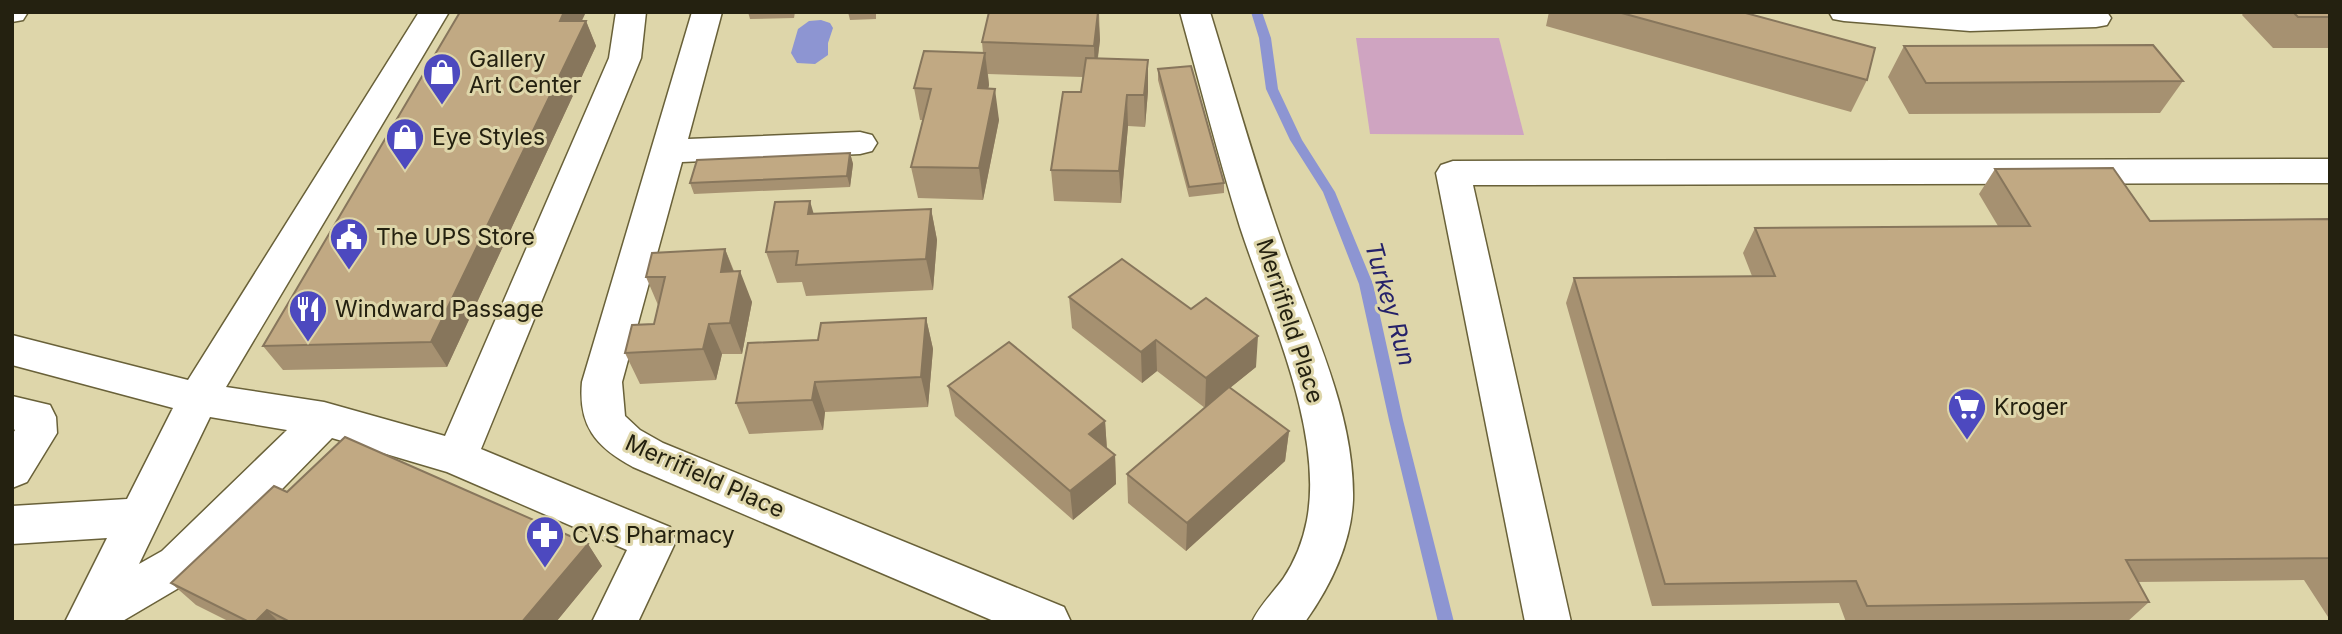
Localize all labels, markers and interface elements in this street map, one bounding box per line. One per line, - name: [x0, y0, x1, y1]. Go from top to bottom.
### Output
- place label: Gallery Art Center: [469, 45, 581, 99]
- shop icon: Gallery Art Center: [421, 51, 463, 106]
- shop icon: Eye Styles: [384, 116, 426, 171]
- place label: Eye Styles: [432, 123, 545, 151]
- public building icon: The UPS Store: [328, 216, 370, 271]
- place label: The UPS Store: [376, 223, 535, 251]
- street label: Merrifield Place: [1250, 235, 1330, 407]
- water label: Turkey Run: [1359, 239, 1422, 369]
- restaurant icon: Windward Passage: [287, 288, 329, 343]
- place label: Windward Passage: [335, 295, 544, 323]
- supermarket icon: Kroger: [1946, 386, 1988, 441]
- place label: Kroger: [1994, 393, 2068, 421]
- street label: Merrifield Place: [621, 428, 789, 524]
- pharmacy icon: CVS Pharmacy: [524, 514, 566, 569]
- place label: CVS Pharmacy: [572, 521, 735, 549]

